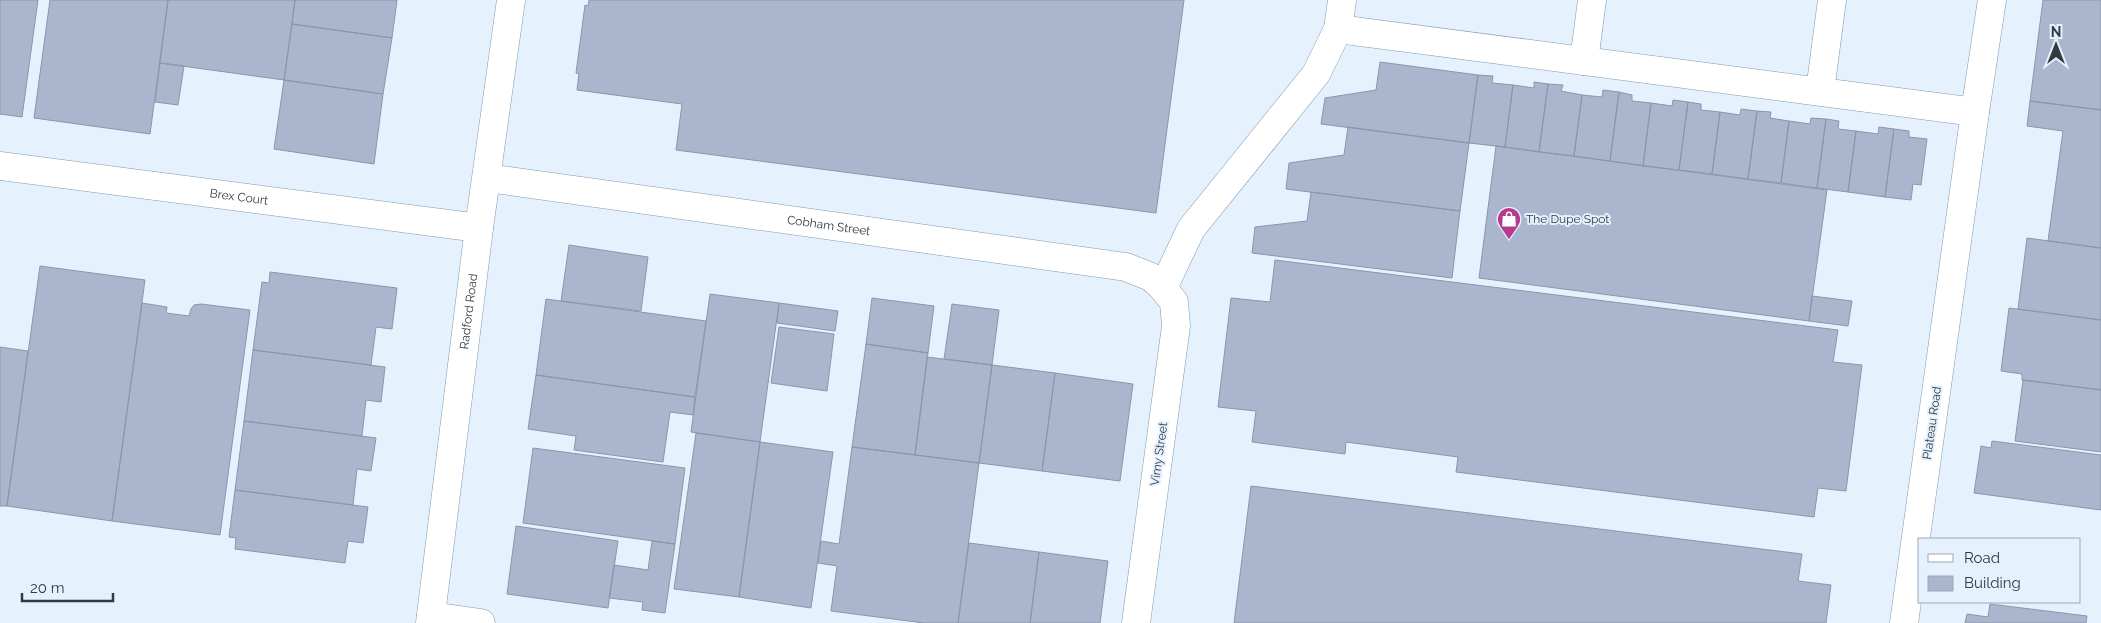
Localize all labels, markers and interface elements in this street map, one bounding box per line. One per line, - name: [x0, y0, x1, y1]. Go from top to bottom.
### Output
- north arrow: [2031, 20, 2081, 70]
- text: N: [2051, 24, 2061, 40]
- street label: Brex Court: [209, 186, 269, 208]
- shop icon: The Dupe Spot: [1496, 206, 1522, 240]
- place label: The Dupe Spot: [1526, 212, 1609, 226]
- street label: Cobham Street: [786, 213, 871, 238]
- street label: Radford Road: [457, 273, 480, 350]
- street label: Plateau Road: [1920, 386, 1944, 460]
- street label: Vimy Street: [1148, 421, 1170, 487]
- legend: [1918, 538, 2081, 603]
- text: Road: [1964, 549, 2000, 567]
- scale bar: [22, 570, 114, 602]
- text: Building: [1964, 574, 2021, 592]
- text: 20 m: [30, 579, 65, 597]

